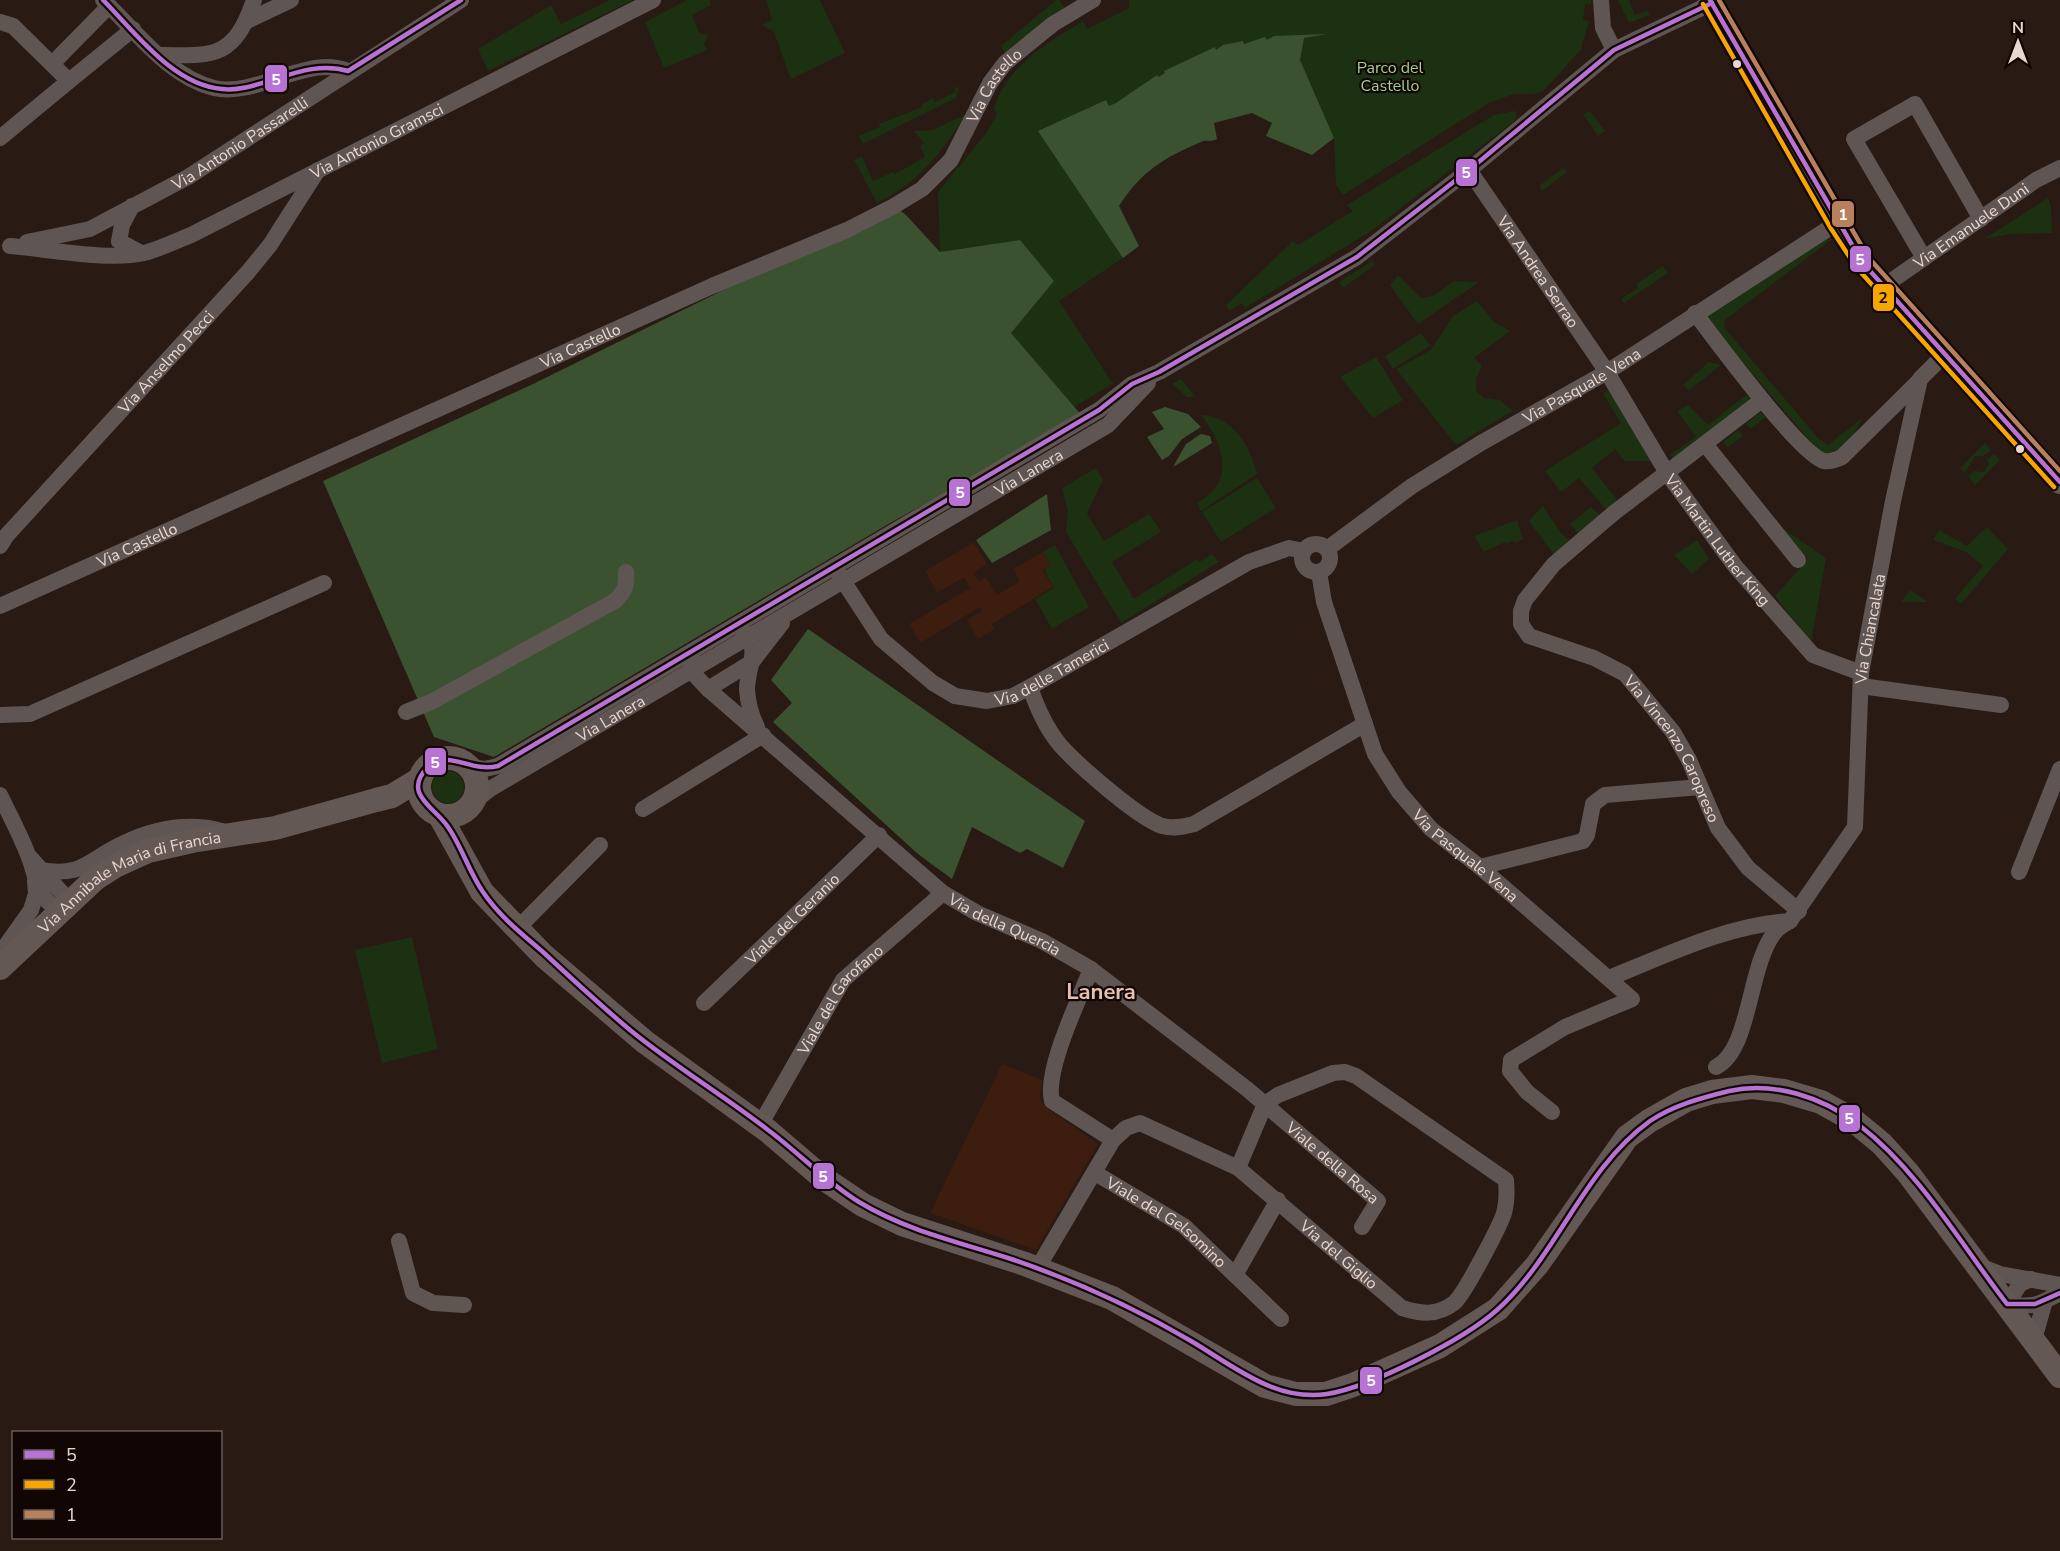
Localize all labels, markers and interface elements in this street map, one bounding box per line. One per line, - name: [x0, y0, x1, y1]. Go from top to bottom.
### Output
- north arrow: [1988, 12, 2048, 72]
- text: N: [2012, 17, 2024, 39]
- street label: Via Castello: [961, 43, 1027, 127]
- park label: Parco del Castello: [1357, 57, 1424, 97]
- unlabelled marker: [1731, 58, 1743, 70]
- line badge: 5: [264, 64, 288, 93]
- text: 5: [271, 69, 281, 91]
- street label: Via Antonio Passarelli: [167, 92, 313, 196]
- street label: Via Antonio Gramsci: [306, 99, 447, 185]
- line badge: 5: [1455, 158, 1478, 187]
- text: 5: [1461, 162, 1471, 184]
- street label: Via Emanuele Duni: [1908, 178, 2034, 275]
- line badge: 1: [1831, 200, 1855, 228]
- text: 1: [1838, 204, 1848, 226]
- street label: Via Andrea Serrao: [1491, 211, 1584, 333]
- line badge: 5: [1849, 245, 1872, 273]
- text: 5: [1855, 249, 1865, 271]
- line badge: 2: [1872, 283, 1895, 312]
- text: 2: [1878, 287, 1888, 309]
- street label: Via Anselmo Pecci: [113, 306, 219, 419]
- street label: Via Castello: [536, 318, 624, 374]
- street label: Via Pasquale Vena: [1518, 343, 1645, 430]
- unlabelled marker: [2014, 443, 2026, 455]
- street label: Via Lanera: [990, 444, 1067, 502]
- street label: Via Martin Luther King: [1659, 469, 1775, 611]
- line badge: 5: [948, 478, 971, 507]
- text: 5: [955, 482, 965, 504]
- street label: Via Castello: [92, 518, 181, 574]
- street label: Via Chiancalata: [1851, 572, 1891, 685]
- street label: Via delle Tamerici: [992, 634, 1113, 712]
- street label: Via Vincenzo Caropreso: [1618, 670, 1724, 826]
- street label: Via Lanera: [572, 690, 649, 748]
- line badge: 5: [424, 747, 447, 776]
- text: 5: [430, 752, 440, 774]
- street label: Via Pasquale Vena: [1406, 804, 1523, 908]
- street label: Via Annibale Maria di Francia: [33, 827, 223, 939]
- street label: Viale del Geranio: [740, 869, 845, 971]
- street label: Via della Quercia: [943, 888, 1065, 962]
- street label: Viale del Garofano: [792, 940, 888, 1060]
- district label: Lanera: [1066, 977, 1136, 1007]
- line badge: 5: [1838, 1104, 1861, 1133]
- text: 5: [1844, 1108, 1854, 1130]
- street label: Viale della Rosa: [1280, 1116, 1383, 1209]
- line badge: 5: [812, 1162, 835, 1190]
- text: 5: [818, 1166, 828, 1188]
- street label: Viale del Gelsomino: [1101, 1172, 1231, 1273]
- street label: Via del Giglio: [1294, 1215, 1382, 1295]
- line badge: 5: [1359, 1366, 1383, 1395]
- text: 5: [1366, 1370, 1376, 1392]
- legend: [12, 1431, 222, 1539]
- text: 5: [66, 1443, 77, 1467]
- text: 2: [66, 1473, 77, 1497]
- text: 1: [66, 1503, 77, 1527]

